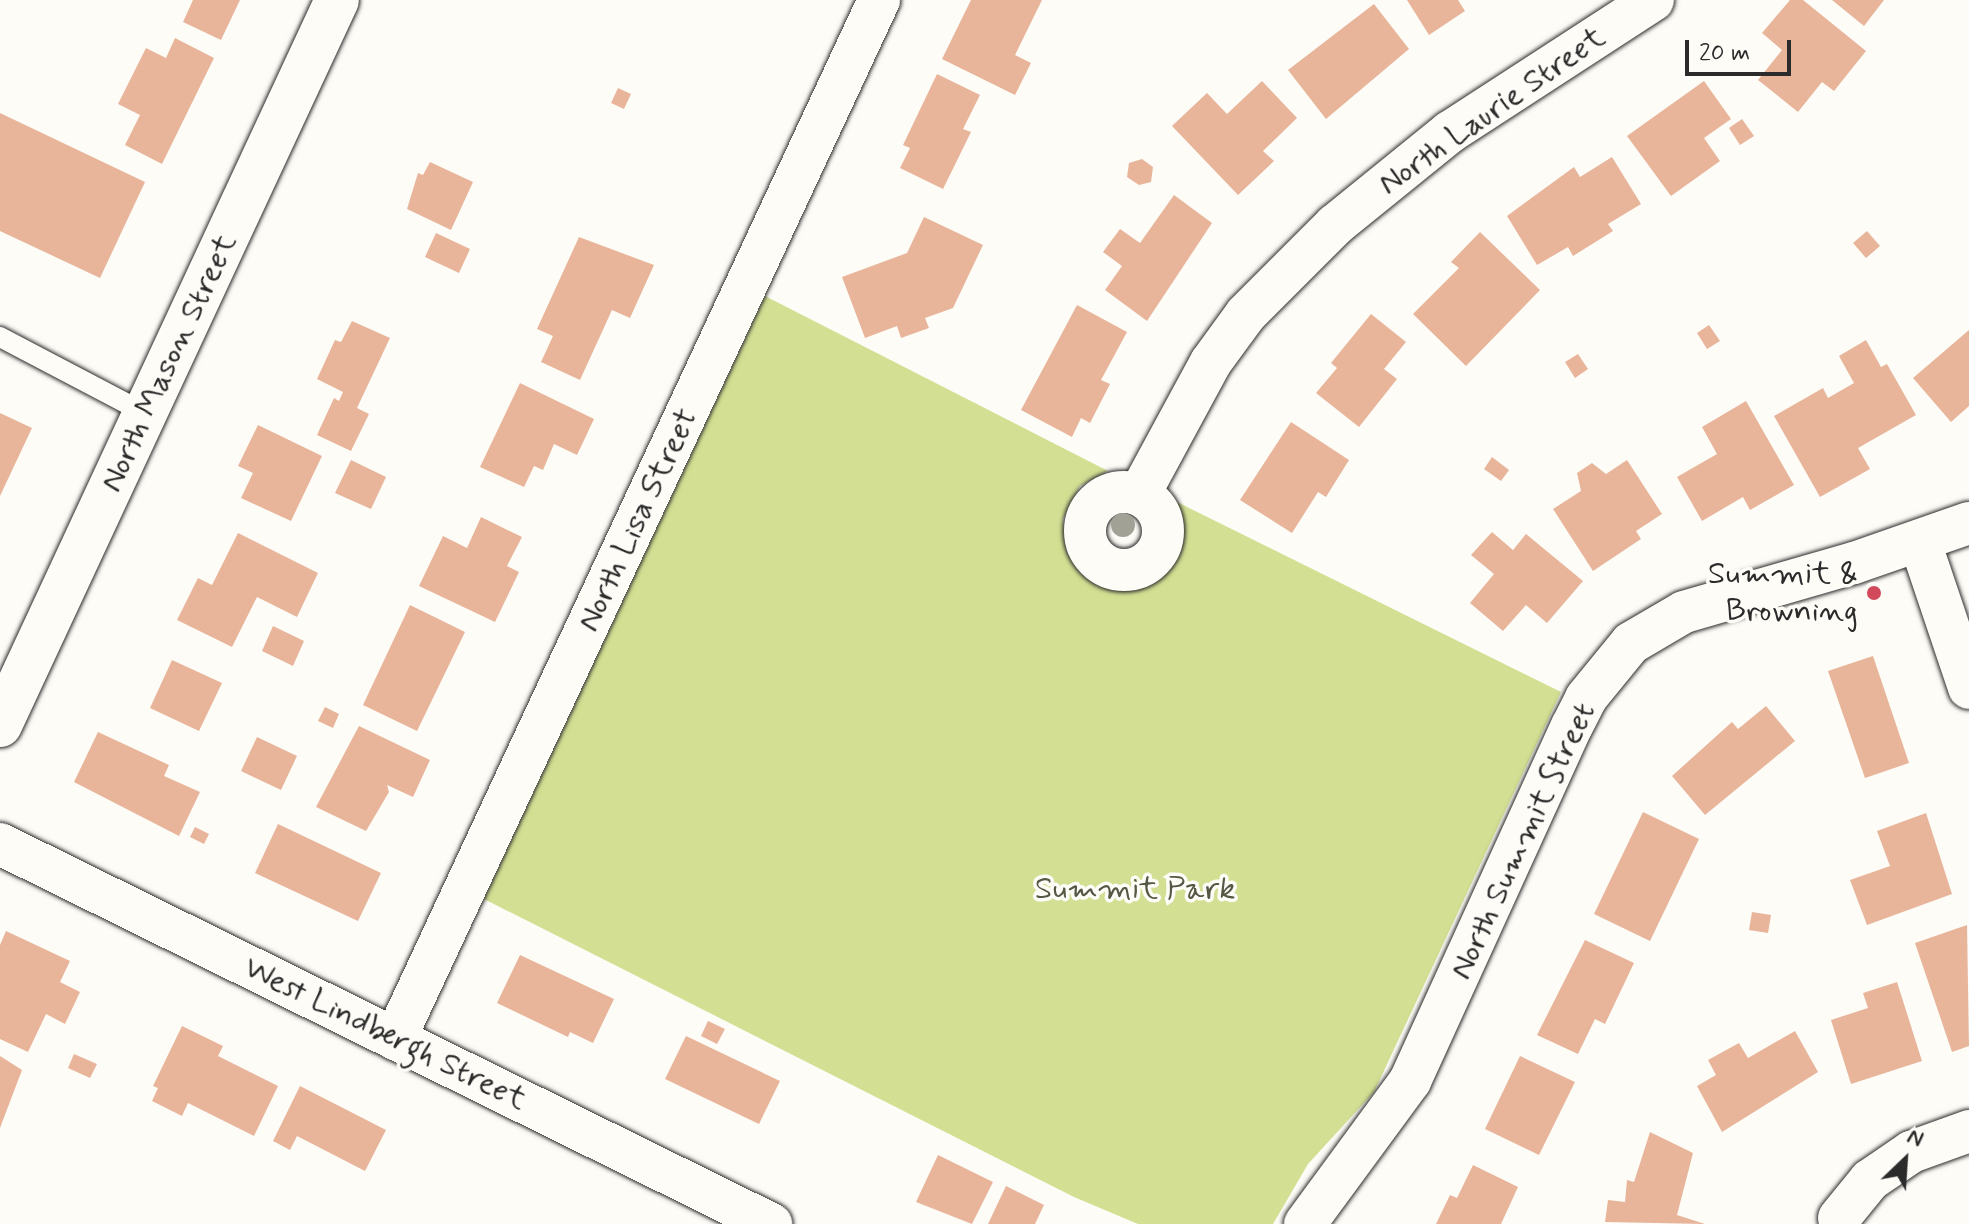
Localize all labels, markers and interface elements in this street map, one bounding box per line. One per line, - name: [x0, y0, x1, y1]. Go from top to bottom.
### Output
- street label: North Laurie Street: [1371, 18, 1613, 204]
- scale bar: [1689, 24, 1795, 74]
- text: 20 m: [1699, 38, 1750, 69]
- street label: North Mason Street: [92, 228, 246, 498]
- street label: North Lisa Street: [570, 403, 706, 637]
- place label: Summit & Browning: [1708, 556, 1858, 631]
- marker: Summit & Browning: [1865, 584, 1883, 602]
- street label: North Summit Street: [1441, 694, 1605, 988]
- park label: Summit Park: [1037, 870, 1233, 908]
- street label: West Lindbergh Street: [237, 949, 533, 1119]
- north arrow: [1865, 1120, 1945, 1200]
- text: N: [1903, 1122, 1928, 1154]

